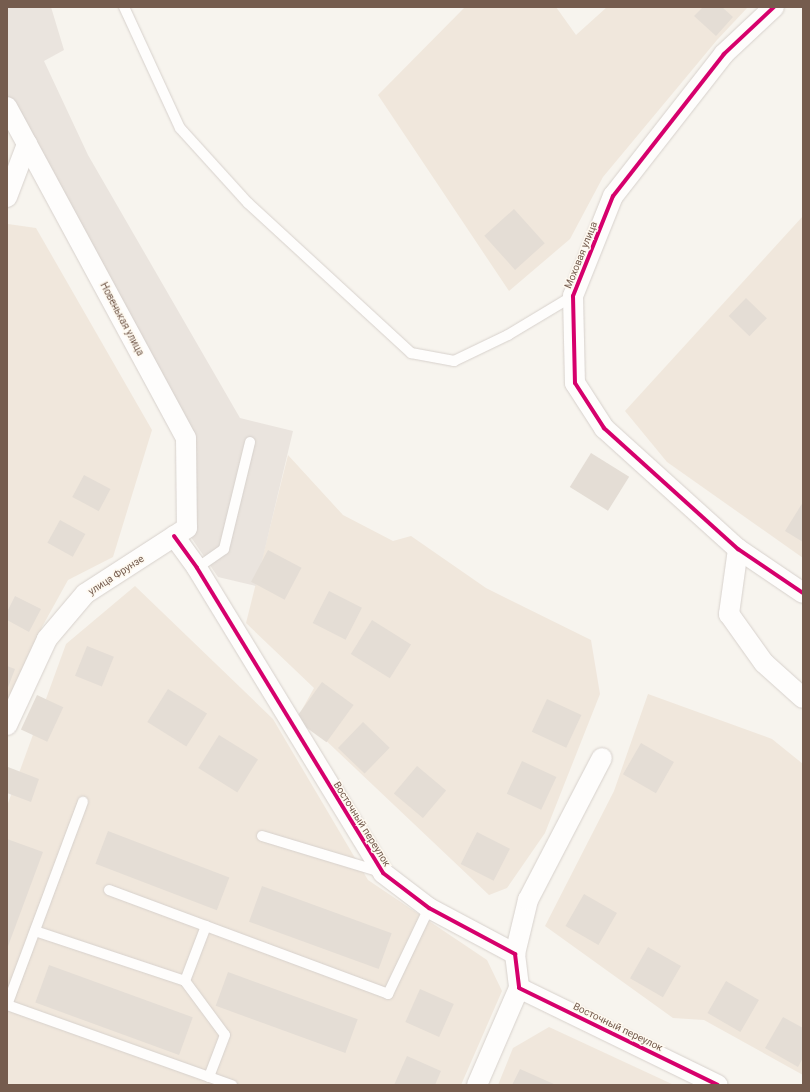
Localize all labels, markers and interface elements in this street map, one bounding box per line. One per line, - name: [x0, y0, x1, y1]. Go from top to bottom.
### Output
- street label: Моховая улица: [562, 220, 600, 290]
- street label: Новенькая улица: [98, 280, 146, 358]
- street label: улица Фрунзе: [86, 553, 146, 597]
- street label: Восточный переулок: [331, 779, 393, 869]
- street label: Восточный переулок: [571, 1000, 665, 1054]

